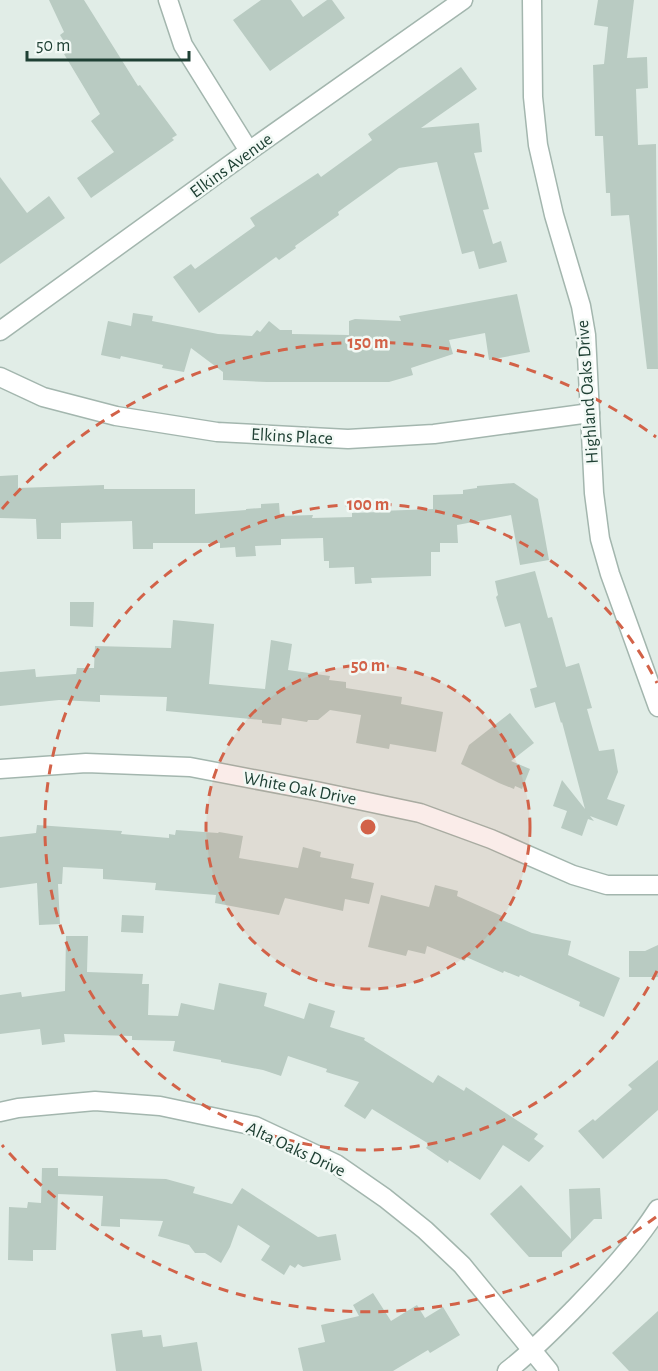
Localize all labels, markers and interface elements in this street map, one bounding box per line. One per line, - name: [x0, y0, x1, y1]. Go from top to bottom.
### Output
- scale bar: [27, 24, 189, 62]
- text: 50 m: [36, 37, 70, 55]
- street label: Elkins Avenue: [187, 130, 276, 202]
- street label: Highland Oaks Drive: [574, 319, 602, 464]
- text: 150 m: [348, 334, 388, 352]
- street label: Elkins Place: [251, 426, 333, 448]
- text: 100 m: [347, 496, 389, 514]
- text: 50 m: [351, 657, 385, 675]
- street label: White Oak Drive: [242, 769, 358, 809]
- centre of rings: [358, 817, 378, 837]
- street label: Alta Oaks Drive: [243, 1119, 348, 1181]

